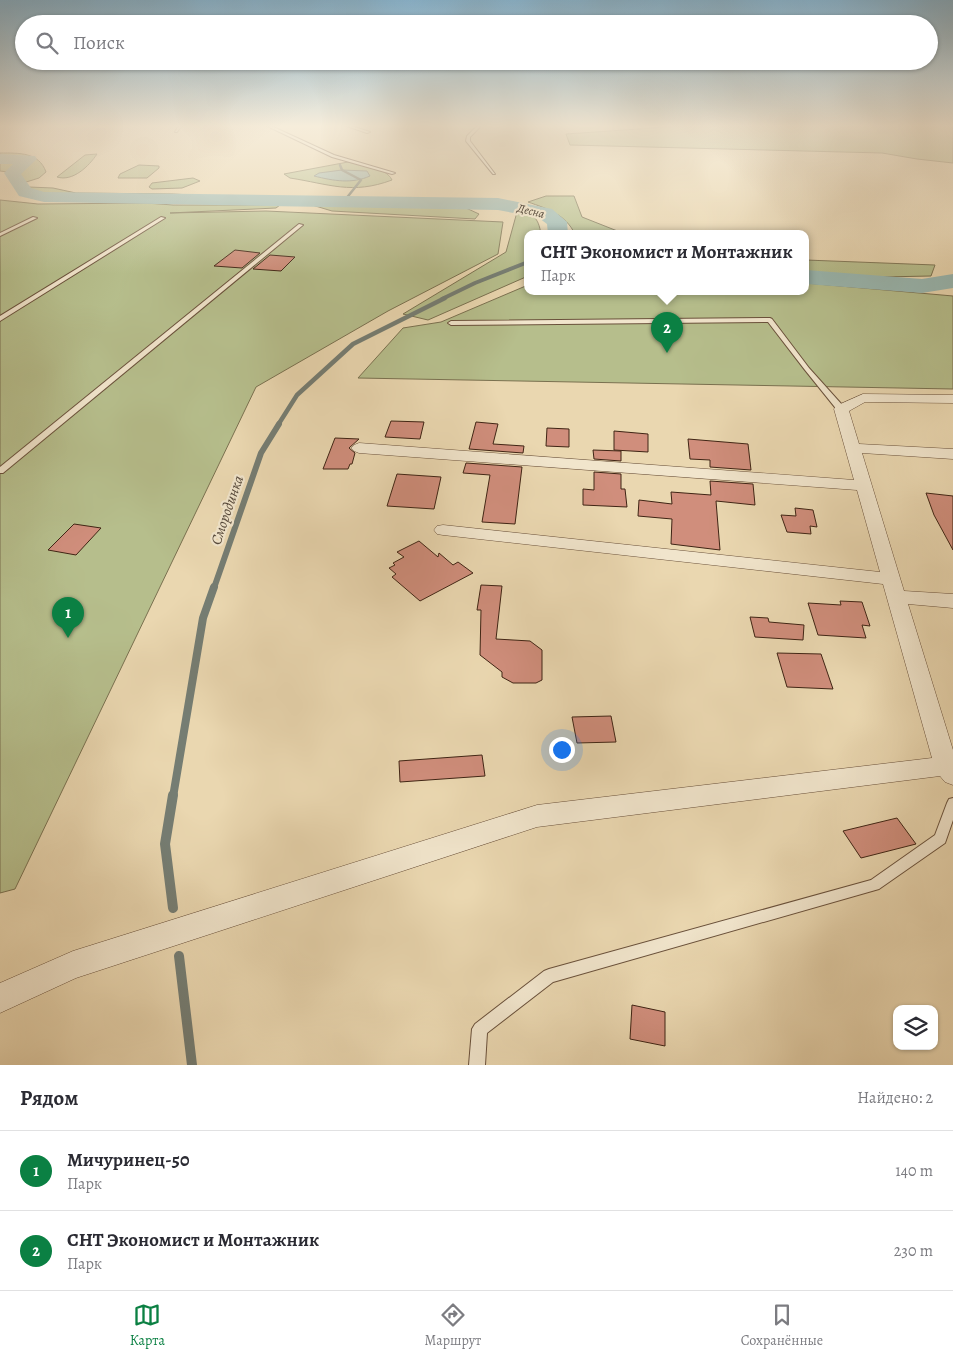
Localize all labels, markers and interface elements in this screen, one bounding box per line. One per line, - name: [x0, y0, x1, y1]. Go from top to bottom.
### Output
- search box: [15, 15, 938, 70]
- icon: search: [33, 29, 61, 57]
- text: Поиск: [73, 30, 125, 56]
- water label: Десна: [515, 200, 547, 222]
- popup: [524, 230, 809, 295]
- text: СНТ Экономист и Монтажник: [540, 239, 793, 265]
- text: Парк: [540, 265, 576, 287]
- pin: 2: [651, 312, 683, 353]
- water label: Смородинка: [206, 473, 248, 547]
- pin: 1: [52, 597, 84, 638]
- your location: [549, 737, 575, 763]
- map controls: [893, 1005, 938, 1050]
- button: layers: [893, 1005, 938, 1050]
- text: Рядом: [20, 1084, 78, 1112]
- text: Найдено: 2: [857, 1087, 933, 1109]
- text: Мичуринец-50: [67, 1147, 190, 1173]
- text: 1: [33, 1160, 39, 1182]
- text: 140 m: [895, 1160, 933, 1182]
- text: Парк: [67, 1173, 102, 1195]
- text: СНТ Экономист и Монтажник: [67, 1227, 319, 1253]
- text: 2: [32, 1240, 40, 1262]
- text: 230 m: [894, 1240, 933, 1262]
- text: Парк: [67, 1253, 102, 1275]
- tab: Карта: [130, 1301, 165, 1350]
- tab: Маршрут: [425, 1301, 481, 1350]
- tab: Сохранённые: [741, 1301, 823, 1350]

